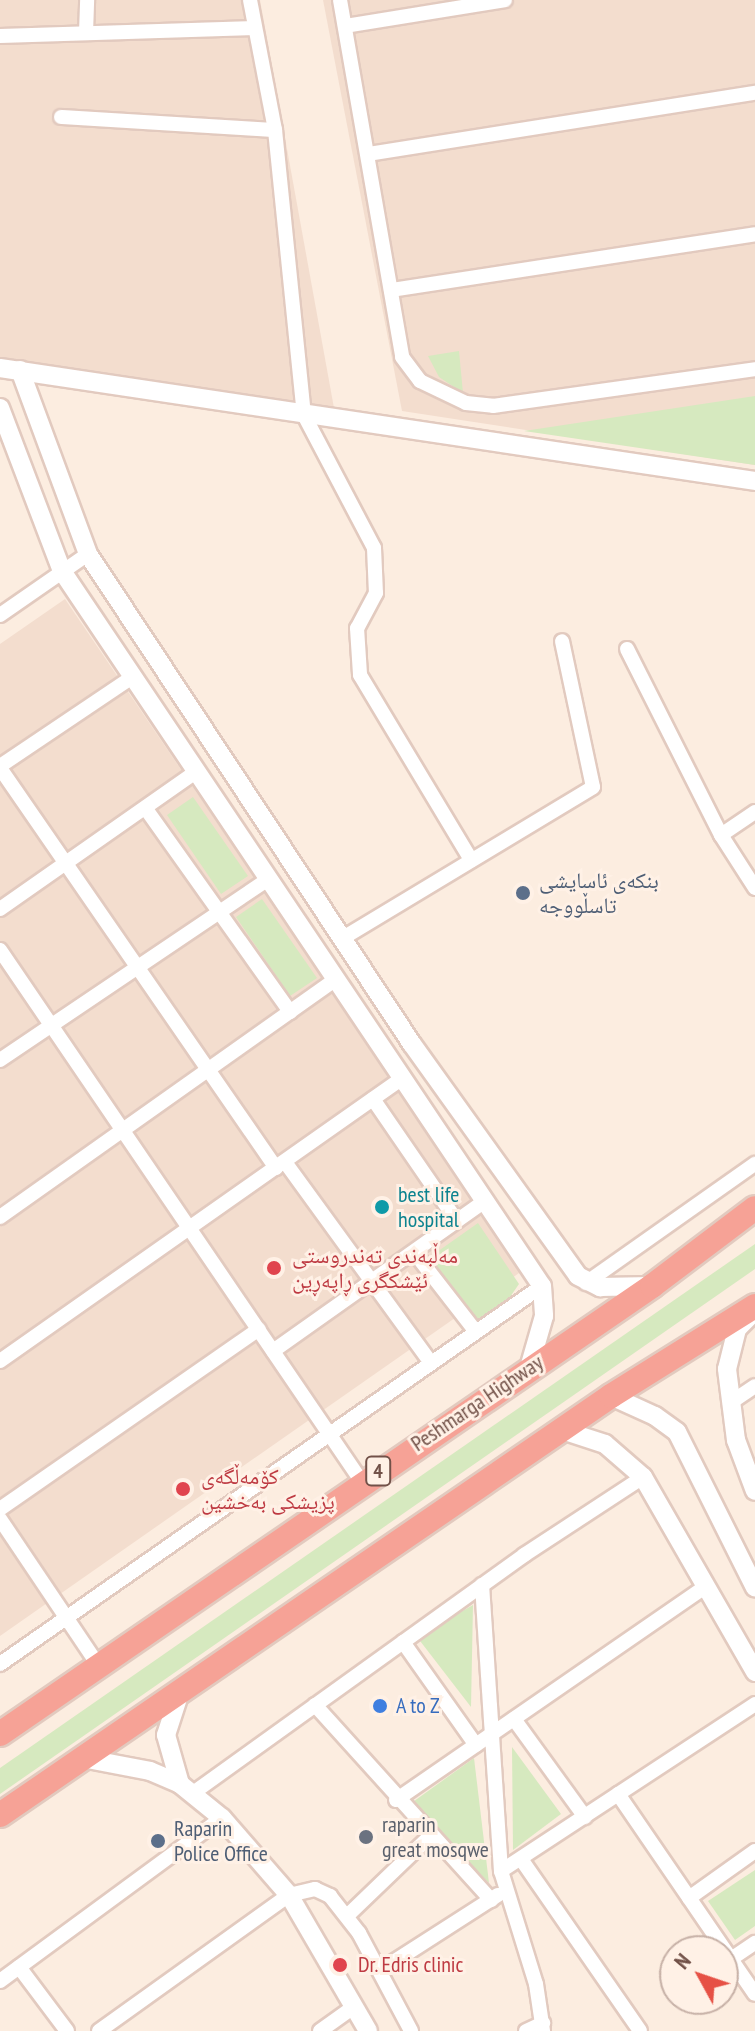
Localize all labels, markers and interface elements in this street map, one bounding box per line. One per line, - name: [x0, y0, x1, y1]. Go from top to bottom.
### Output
- place label: بنکەی ئاسایشی تاسڵووجە: [539, 867, 659, 918]
- marker: بنکەی ئاسایشی تاسڵووجە: [514, 884, 532, 902]
- place label: best life hospital: [398, 1181, 459, 1232]
- marker: best life hospital: [373, 1198, 391, 1216]
- place label: مەڵبەندی تەندروستی ئێشکگری ڕاپەڕین: [292, 1242, 458, 1294]
- marker: مەڵبەندی تەندروستی ئێشکگری ڕاپەڕین: [263, 1257, 285, 1279]
- street label: Peshmarga Highway: [406, 1349, 548, 1457]
- road number: 4: [364, 1455, 392, 1487]
- place label: کۆمەڵگەی پزیشکی بەخشین: [201, 1463, 335, 1514]
- marker: کۆمەڵگەی پزیشکی بەخشین: [172, 1478, 194, 1500]
- place label: A to Z: [396, 1693, 441, 1719]
- marker: A to Z: [371, 1697, 389, 1715]
- place label: raparin great mosqwe: [382, 1811, 489, 1862]
- place label: Raparin Police Office: [174, 1815, 268, 1866]
- marker: raparin great mosqwe: [357, 1828, 375, 1846]
- marker: Raparin Police Office: [149, 1832, 167, 1850]
- north arrow: [659, 1935, 739, 2015]
- text: N: [668, 1947, 697, 1974]
- place label: Dr. Edris clinic: [358, 1952, 465, 1978]
- marker: Dr. Edris clinic: [329, 1954, 351, 1976]

